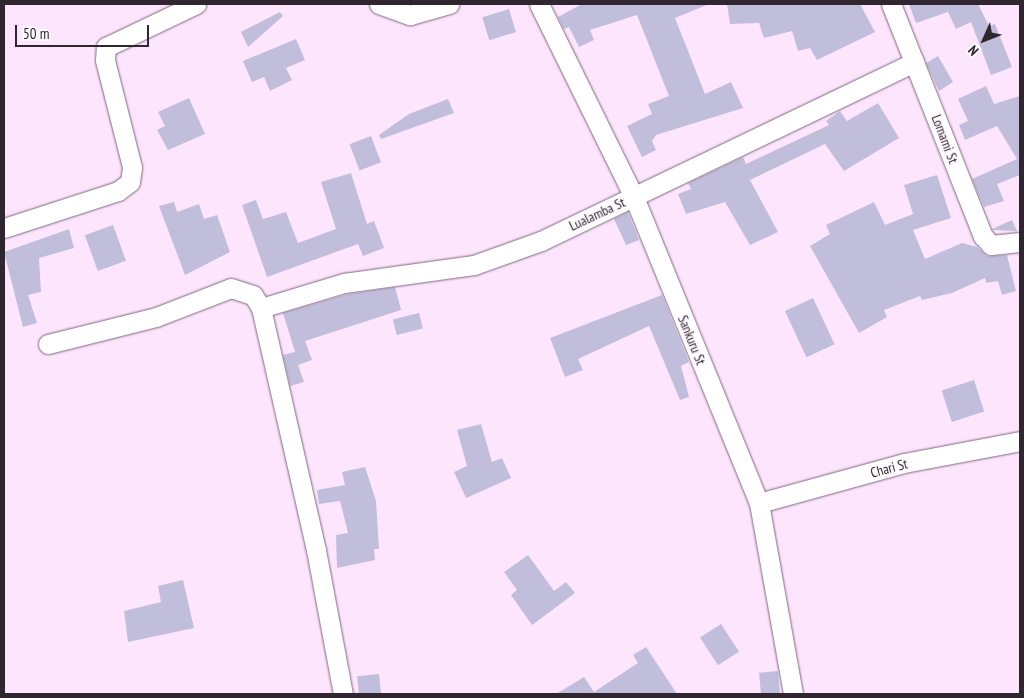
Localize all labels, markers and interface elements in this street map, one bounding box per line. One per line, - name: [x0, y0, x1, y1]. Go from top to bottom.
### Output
- scale bar: [18, 15, 151, 47]
- north arrow: [959, 15, 1009, 65]
- text: 50 m: [23, 24, 49, 43]
- text: N: [964, 41, 982, 59]
- street label: Lomami St: [928, 112, 962, 166]
- street label: Lualamba St: [566, 194, 628, 234]
- street label: Sankuru St: [674, 313, 710, 367]
- street label: Chari St: [869, 455, 909, 481]

